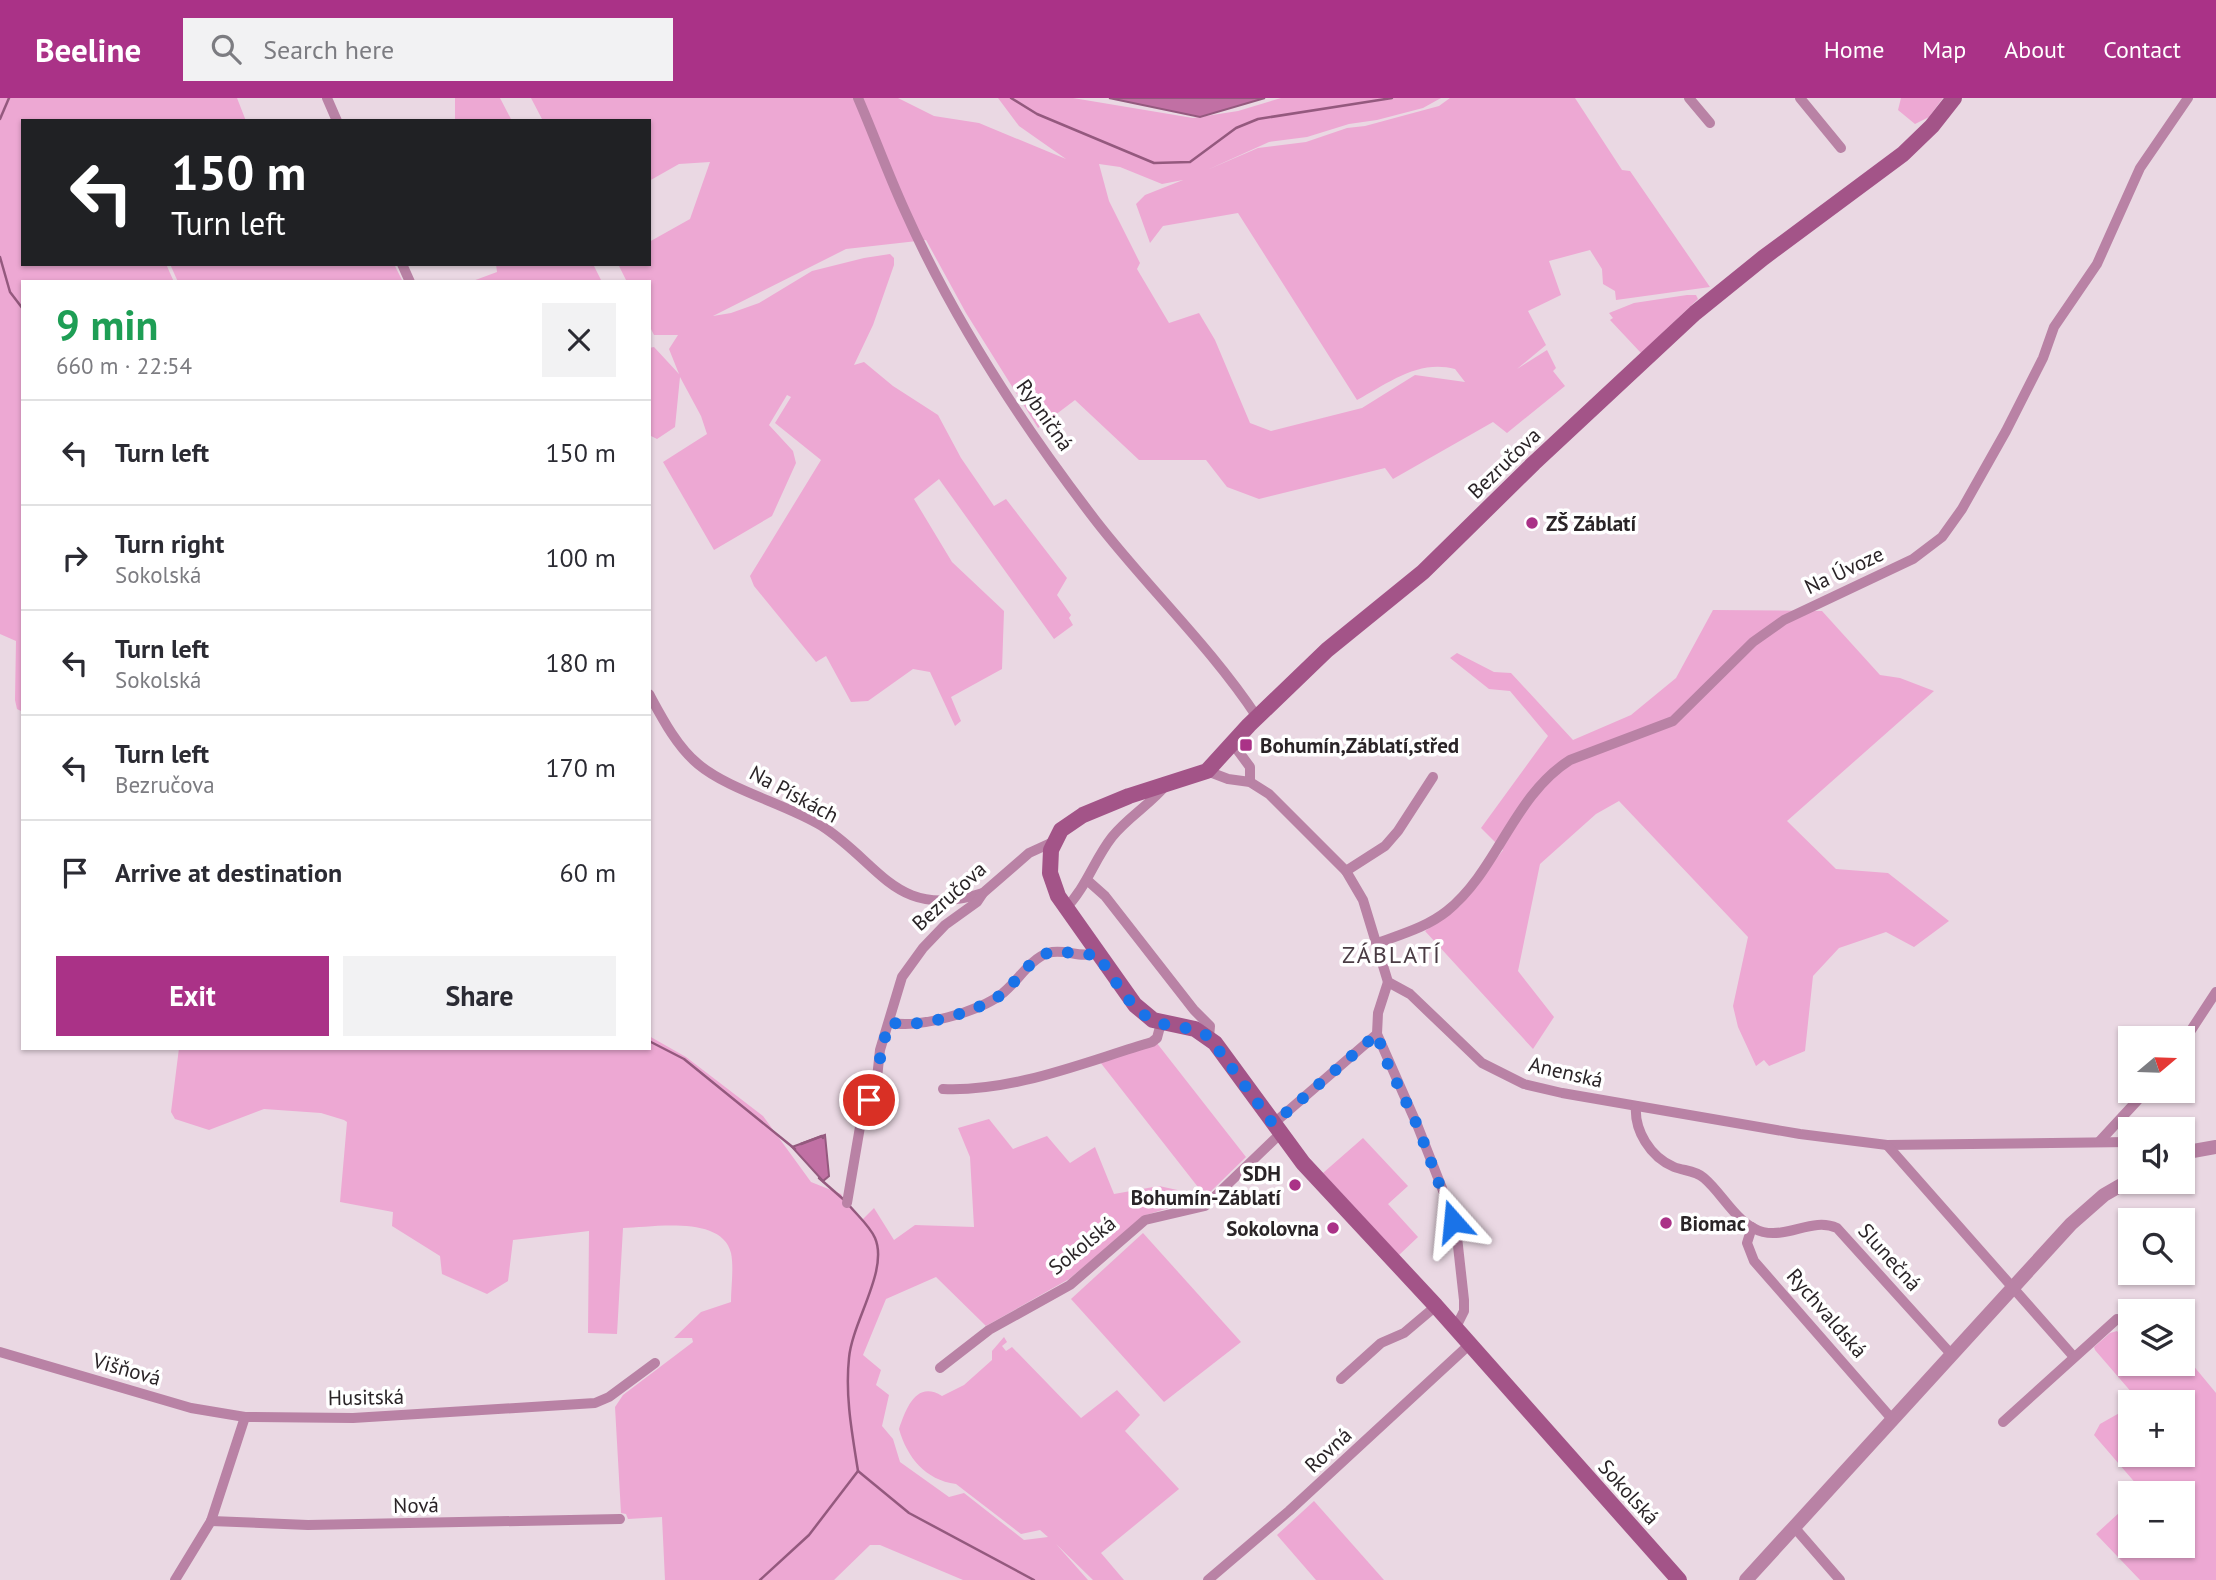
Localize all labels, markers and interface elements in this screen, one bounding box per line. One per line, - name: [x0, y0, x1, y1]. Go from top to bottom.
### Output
- search box: [183, 18, 673, 81]
- text: Beeline: [35, 28, 141, 71]
- icon: search: [207, 30, 245, 68]
- text: Search here: [263, 33, 394, 66]
- text: Home: [1824, 34, 1884, 65]
- text: Map: [1922, 34, 1966, 65]
- text: About: [2004, 34, 2065, 65]
- text: Contact: [2103, 34, 2181, 65]
- text: 150 m: [171, 140, 306, 204]
- icon: left: [56, 147, 147, 238]
- text: Turn left: [171, 202, 286, 244]
- text: 9 min: [56, 297, 158, 352]
- button: close: [542, 303, 616, 377]
- text: 660 m · 22:54: [56, 351, 192, 380]
- street label: Rybničná: [1011, 374, 1079, 456]
- street label: Bezručova: [1462, 422, 1546, 504]
- icon: left: [56, 434, 94, 472]
- text: Turn left: [115, 436, 209, 469]
- text: 150 m: [545, 436, 616, 469]
- place label: ZŠ Záblatí: [1546, 510, 1636, 537]
- marker: ZŠ Záblatí: [1524, 515, 1540, 531]
- text: Turn right: [115, 527, 224, 560]
- icon: right: [56, 539, 94, 577]
- street label: Na Úvoze: [1800, 540, 1888, 600]
- text: 100 m: [545, 541, 616, 574]
- text: Sokolská: [115, 560, 201, 589]
- text: Turn left: [115, 632, 209, 665]
- icon: left: [56, 644, 94, 682]
- text: 180 m: [545, 646, 616, 679]
- text: Sokolská: [115, 665, 201, 694]
- place label: Bohumín,Záblatí,střed: [1260, 732, 1459, 759]
- text: Turn left: [115, 737, 209, 770]
- marker: Bohumín,Záblatí,střed: [1238, 737, 1254, 753]
- icon: left: [56, 749, 94, 787]
- text: 170 m: [545, 751, 616, 784]
- street label: Na Pískách: [745, 759, 843, 829]
- text: Bezručova: [115, 770, 215, 799]
- icon: arrive: [56, 854, 94, 892]
- street label: Bezručova: [906, 855, 992, 937]
- text: Arrive at destination: [115, 856, 342, 889]
- text: 60 m: [560, 856, 616, 889]
- district label: ZÁBLATÍ: [1342, 939, 1442, 970]
- button: Exit: [56, 956, 329, 1036]
- button: Share: [343, 956, 616, 1036]
- north arrow: [2118, 1026, 2194, 1102]
- map controls: [2118, 1026, 2195, 1558]
- street label: Anenská: [1526, 1050, 1606, 1094]
- pin: [839, 1070, 899, 1130]
- icon: arrive: [850, 1081, 888, 1119]
- button: sound: [2118, 1117, 2195, 1194]
- place label: SDH Bohumín-Záblatí: [1131, 1160, 1281, 1211]
- marker: SDH Bohumín-Záblatí: [1287, 1177, 1303, 1193]
- position arrow: [1416, 1184, 1490, 1258]
- button: search: [2118, 1208, 2195, 1285]
- street label: Sokolská: [1043, 1210, 1121, 1280]
- place label: Biomac: [1680, 1210, 1746, 1237]
- place label: Sokolovna: [1226, 1215, 1319, 1242]
- marker: Biomac: [1658, 1215, 1674, 1231]
- street label: Slunečná: [1853, 1218, 1927, 1296]
- marker: Sokolovna: [1325, 1220, 1341, 1236]
- street label: Rychvaldská: [1781, 1263, 1873, 1363]
- button: layers: [2118, 1299, 2195, 1376]
- street label: Višňová: [89, 1346, 164, 1392]
- street label: Husitská: [328, 1383, 404, 1411]
- button: +: [2118, 1390, 2195, 1467]
- street label: Rovná: [1299, 1422, 1357, 1478]
- street label: Sokolská: [1593, 1454, 1665, 1530]
- button: −: [2118, 1481, 2195, 1558]
- street label: Nová: [393, 1491, 439, 1519]

